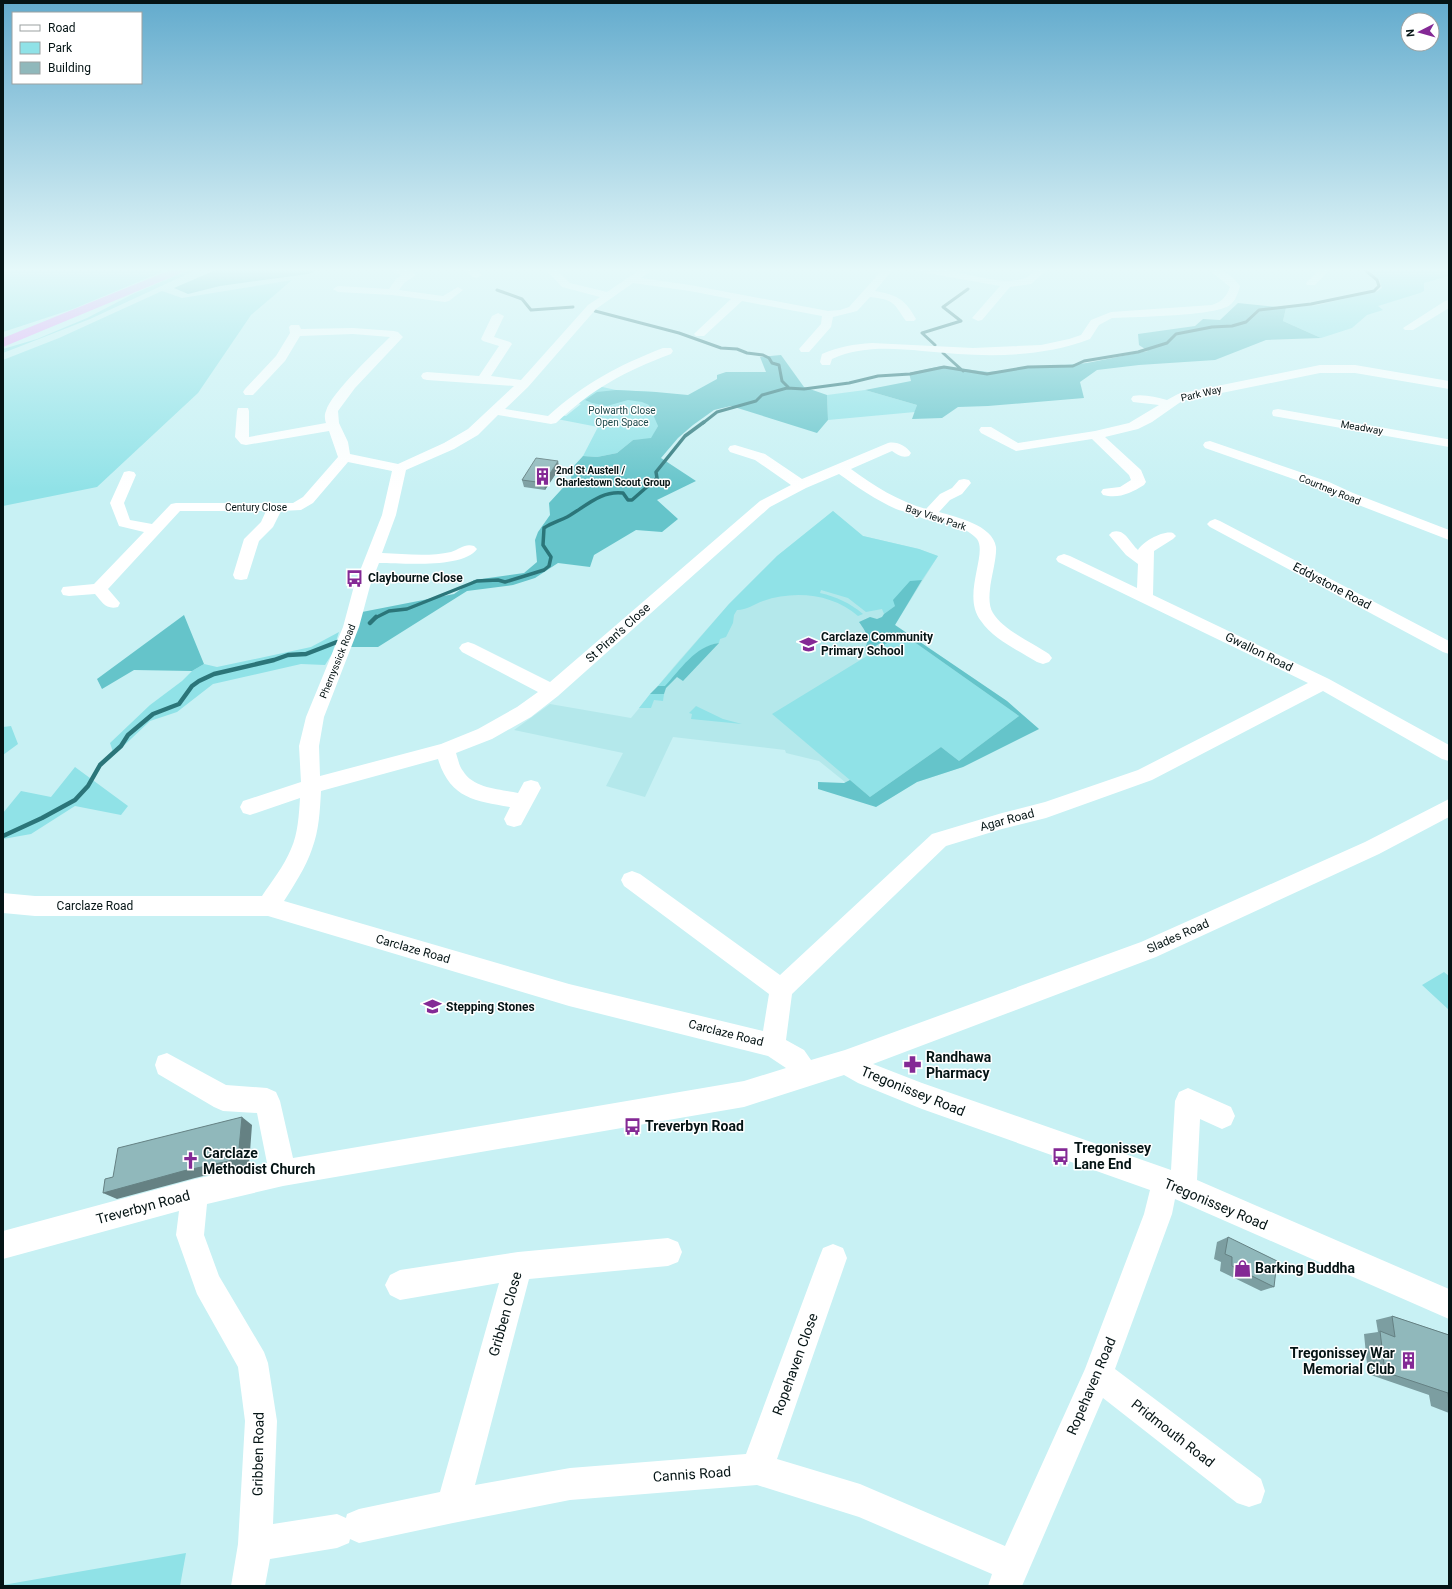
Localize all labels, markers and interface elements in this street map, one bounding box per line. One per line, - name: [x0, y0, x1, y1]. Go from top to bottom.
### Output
- legend: [12, 12, 142, 84]
- north arrow: [1400, 12, 1440, 52]
- text: Road: [48, 21, 76, 35]
- text: N: [1404, 28, 1417, 38]
- text: Park: [48, 41, 73, 55]
- text: Building: [48, 61, 91, 75]
- street label: Park Way: [1180, 383, 1223, 404]
- park label: Polwarth Close Open Space: [588, 405, 656, 428]
- street label: Meadway: [1340, 418, 1384, 437]
- place label: 2nd St Austell / Charlestown Scout Group: [556, 465, 671, 488]
- building icon: 2nd St Austell / Charlestown Scout Group: [533, 466, 553, 486]
- street label: Courtney Road: [1297, 472, 1362, 507]
- street label: Century Close: [225, 502, 287, 513]
- street label: Bay View Park: [904, 503, 968, 533]
- street label: Eddystone Road: [1291, 560, 1373, 612]
- bus stop icon: Claybourne Close: [345, 568, 365, 588]
- place label: Claybourne Close: [368, 571, 463, 585]
- street label: St Piran's Close: [583, 600, 653, 666]
- street label: Phernyssick Road: [318, 622, 357, 700]
- place label: Carclaze Community Primary School: [821, 630, 934, 658]
- street label: Gwallon Road: [1223, 630, 1295, 674]
- school or university icon: Carclaze Community Primary School: [798, 634, 818, 654]
- street label: Agar Road: [978, 806, 1036, 834]
- street label: Carclaze Road: [57, 899, 133, 913]
- street label: Slades Road: [1145, 916, 1211, 956]
- street label: Carclaze Road: [374, 932, 452, 966]
- school or university icon: Stepping Stones: [423, 997, 443, 1017]
- place label: Stepping Stones: [446, 1000, 535, 1014]
- street label: Carclaze Road: [687, 1017, 765, 1049]
- place label: Randhawa Pharmacy: [926, 1049, 992, 1081]
- pharmacy icon: Randhawa Pharmacy: [903, 1055, 923, 1075]
- street label: Tregonissey Road: [859, 1063, 967, 1119]
- bus stop icon: Treverbyn Road: [622, 1116, 642, 1136]
- place label: Treverbyn Road: [645, 1118, 744, 1134]
- place label: Tregonissey Lane End: [1074, 1140, 1152, 1172]
- place label: Carclaze Methodist Church: [203, 1145, 315, 1177]
- bus stop icon: Tregonissey Lane End: [1051, 1146, 1071, 1166]
- church icon: Carclaze Methodist Church: [180, 1151, 200, 1171]
- street label: Tregonissey Road: [1162, 1175, 1270, 1233]
- street label: Treverbyn Road: [94, 1187, 192, 1227]
- shop icon: Barking Buddha: [1232, 1258, 1252, 1278]
- place label: Barking Buddha: [1255, 1260, 1355, 1276]
- street label: Gribben Close: [485, 1270, 525, 1358]
- street label: Ropehaven Close: [769, 1311, 821, 1417]
- street label: Ropehaven Road: [1063, 1335, 1119, 1437]
- place label: Tregonissey War Memorial Club: [1290, 1345, 1395, 1377]
- building icon: Tregonissey War Memorial Club: [1398, 1351, 1418, 1371]
- street label: Pridmouth Road: [1128, 1396, 1218, 1470]
- street label: Gribben Road: [249, 1412, 267, 1496]
- street label: Cannis Road: [652, 1463, 732, 1485]

